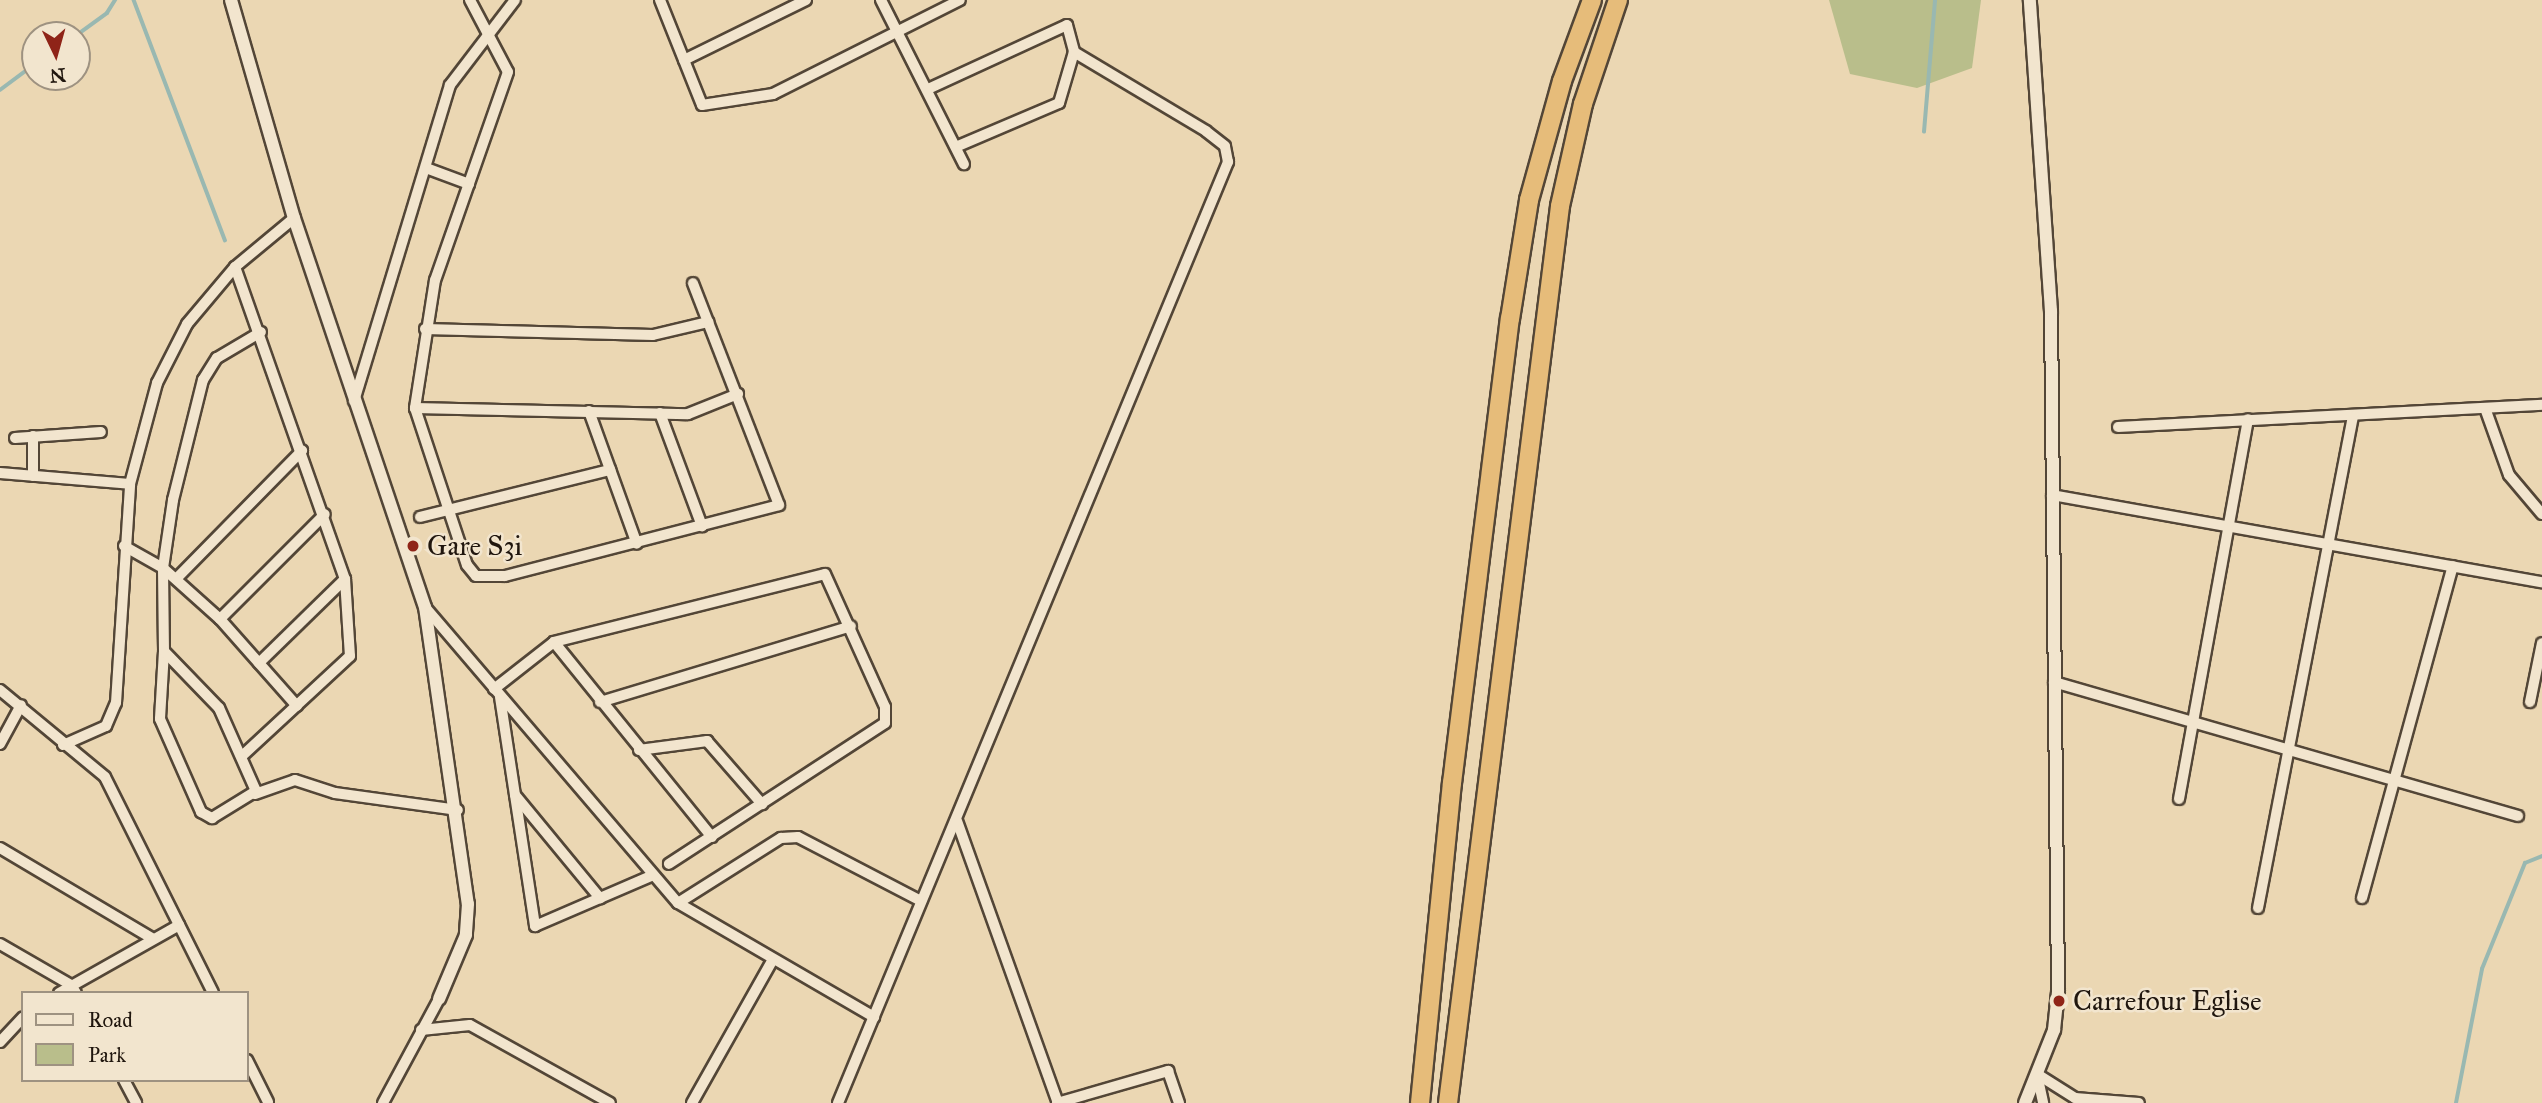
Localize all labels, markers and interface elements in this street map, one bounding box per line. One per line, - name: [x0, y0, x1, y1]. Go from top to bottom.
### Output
- north arrow: [21, 21, 91, 91]
- text: N: [49, 63, 67, 88]
- place label: Gare S3i: [427, 529, 522, 563]
- marker: Gare S3i: [405, 538, 421, 554]
- place label: Carrefour Eglise: [2073, 984, 2262, 1018]
- legend: [21, 991, 248, 1082]
- marker: Carrefour Eglise: [2051, 993, 2067, 1009]
- text: Road: [88, 1007, 133, 1033]
- text: Park: [88, 1042, 126, 1068]

